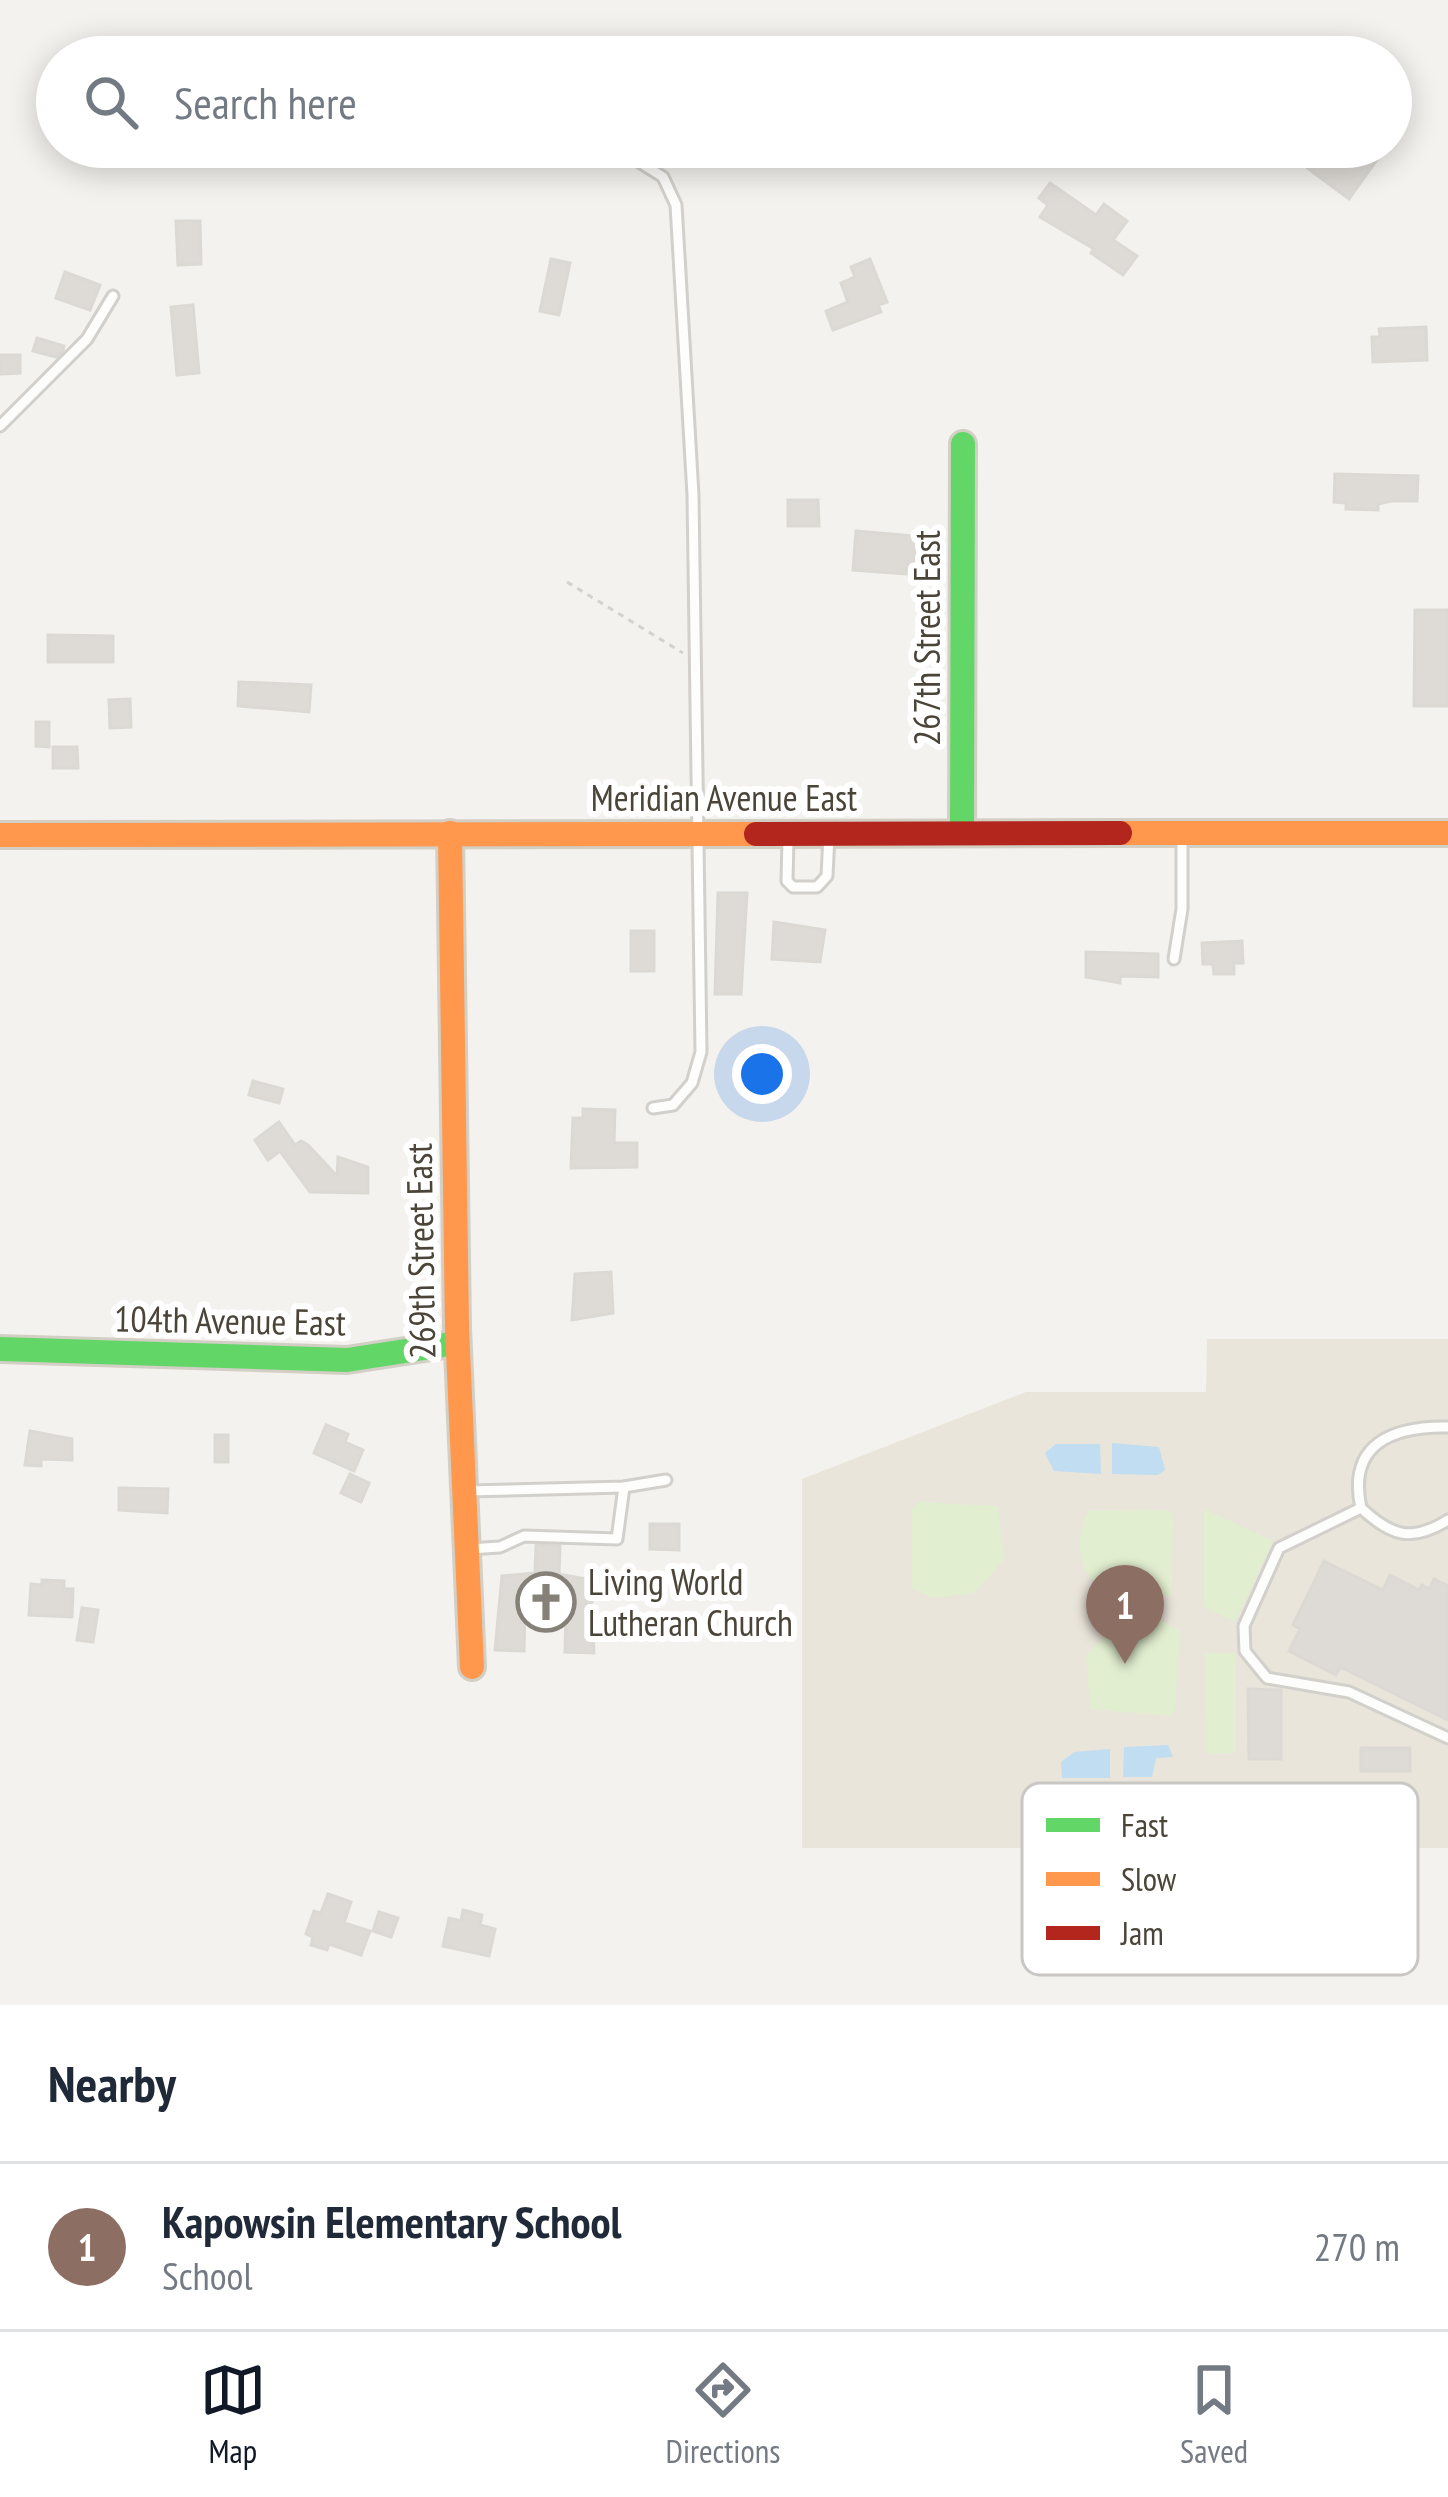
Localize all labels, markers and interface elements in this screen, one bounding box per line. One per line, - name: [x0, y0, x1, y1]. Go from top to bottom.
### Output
- search box: [36, 36, 1412, 168]
- icon: search: [78, 69, 144, 135]
- text: Search here: [174, 73, 357, 131]
- street label: 267th Street East: [903, 530, 950, 746]
- street label: Meridian Avenue East: [591, 774, 857, 821]
- your location: [732, 1044, 792, 1104]
- street label: 269th Street East: [395, 1142, 445, 1359]
- street label: 104th Avenue East: [114, 1294, 346, 1346]
- place label: Living World Lutheran Church: [588, 1558, 793, 1646]
- pin: 1: [1086, 1565, 1164, 1664]
- church icon: Living World Lutheran Church: [515, 1571, 577, 1633]
- legend: [1022, 1783, 1418, 1975]
- text: Fast: [1121, 1803, 1168, 1846]
- text: Slow: [1121, 1857, 1177, 1900]
- text: Jam: [1120, 1911, 1164, 1954]
- text: Nearby: [48, 2050, 176, 2116]
- text: Kapowsin Elementary School: [162, 2192, 622, 2250]
- text: 1: [78, 2221, 96, 2272]
- text: 270 m: [1314, 2221, 1400, 2272]
- text: School: [162, 2250, 253, 2301]
- tab: Map: [200, 2357, 266, 2472]
- tab: Directions: [666, 2357, 780, 2472]
- tab: Saved: [1180, 2357, 1248, 2472]

